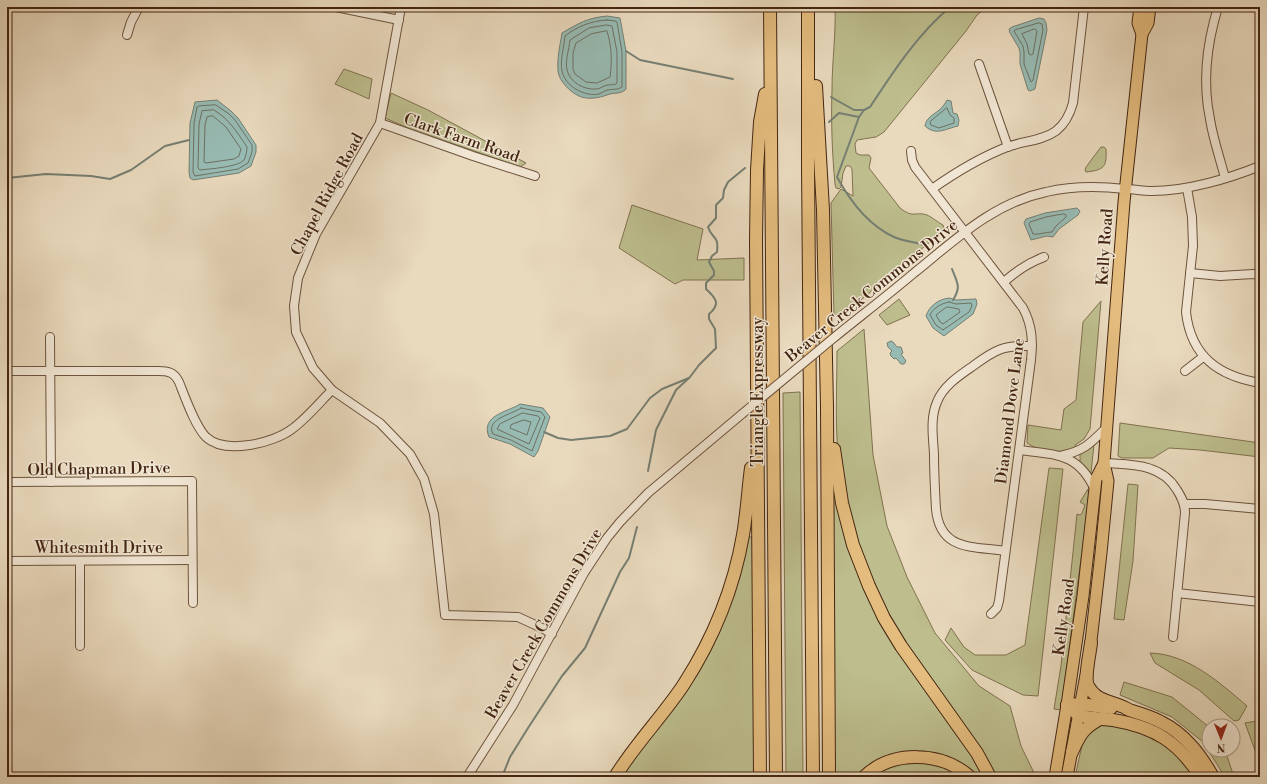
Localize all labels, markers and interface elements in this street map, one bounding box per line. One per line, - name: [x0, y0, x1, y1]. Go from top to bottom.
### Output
- street label: Clark Farm Road: [401, 109, 522, 167]
- street label: Chapel Ridge Road: [286, 130, 368, 259]
- street label: Kelly Road: [1092, 208, 1118, 286]
- street label: Beaver Creek Commons Drive: [780, 215, 962, 367]
- street label: Triangle Expressway: [748, 317, 768, 467]
- street label: Diamond Dove Lane: [991, 337, 1029, 485]
- street label: Old Chapman Drive: [27, 458, 171, 480]
- street label: Beaver Creek Commons Drive: [481, 525, 607, 723]
- street label: Whitesmith Drive: [34, 538, 163, 558]
- street label: Kelly Road: [1049, 577, 1079, 657]
- north arrow: [1201, 718, 1241, 758]
- text: N: [1216, 740, 1226, 754]

